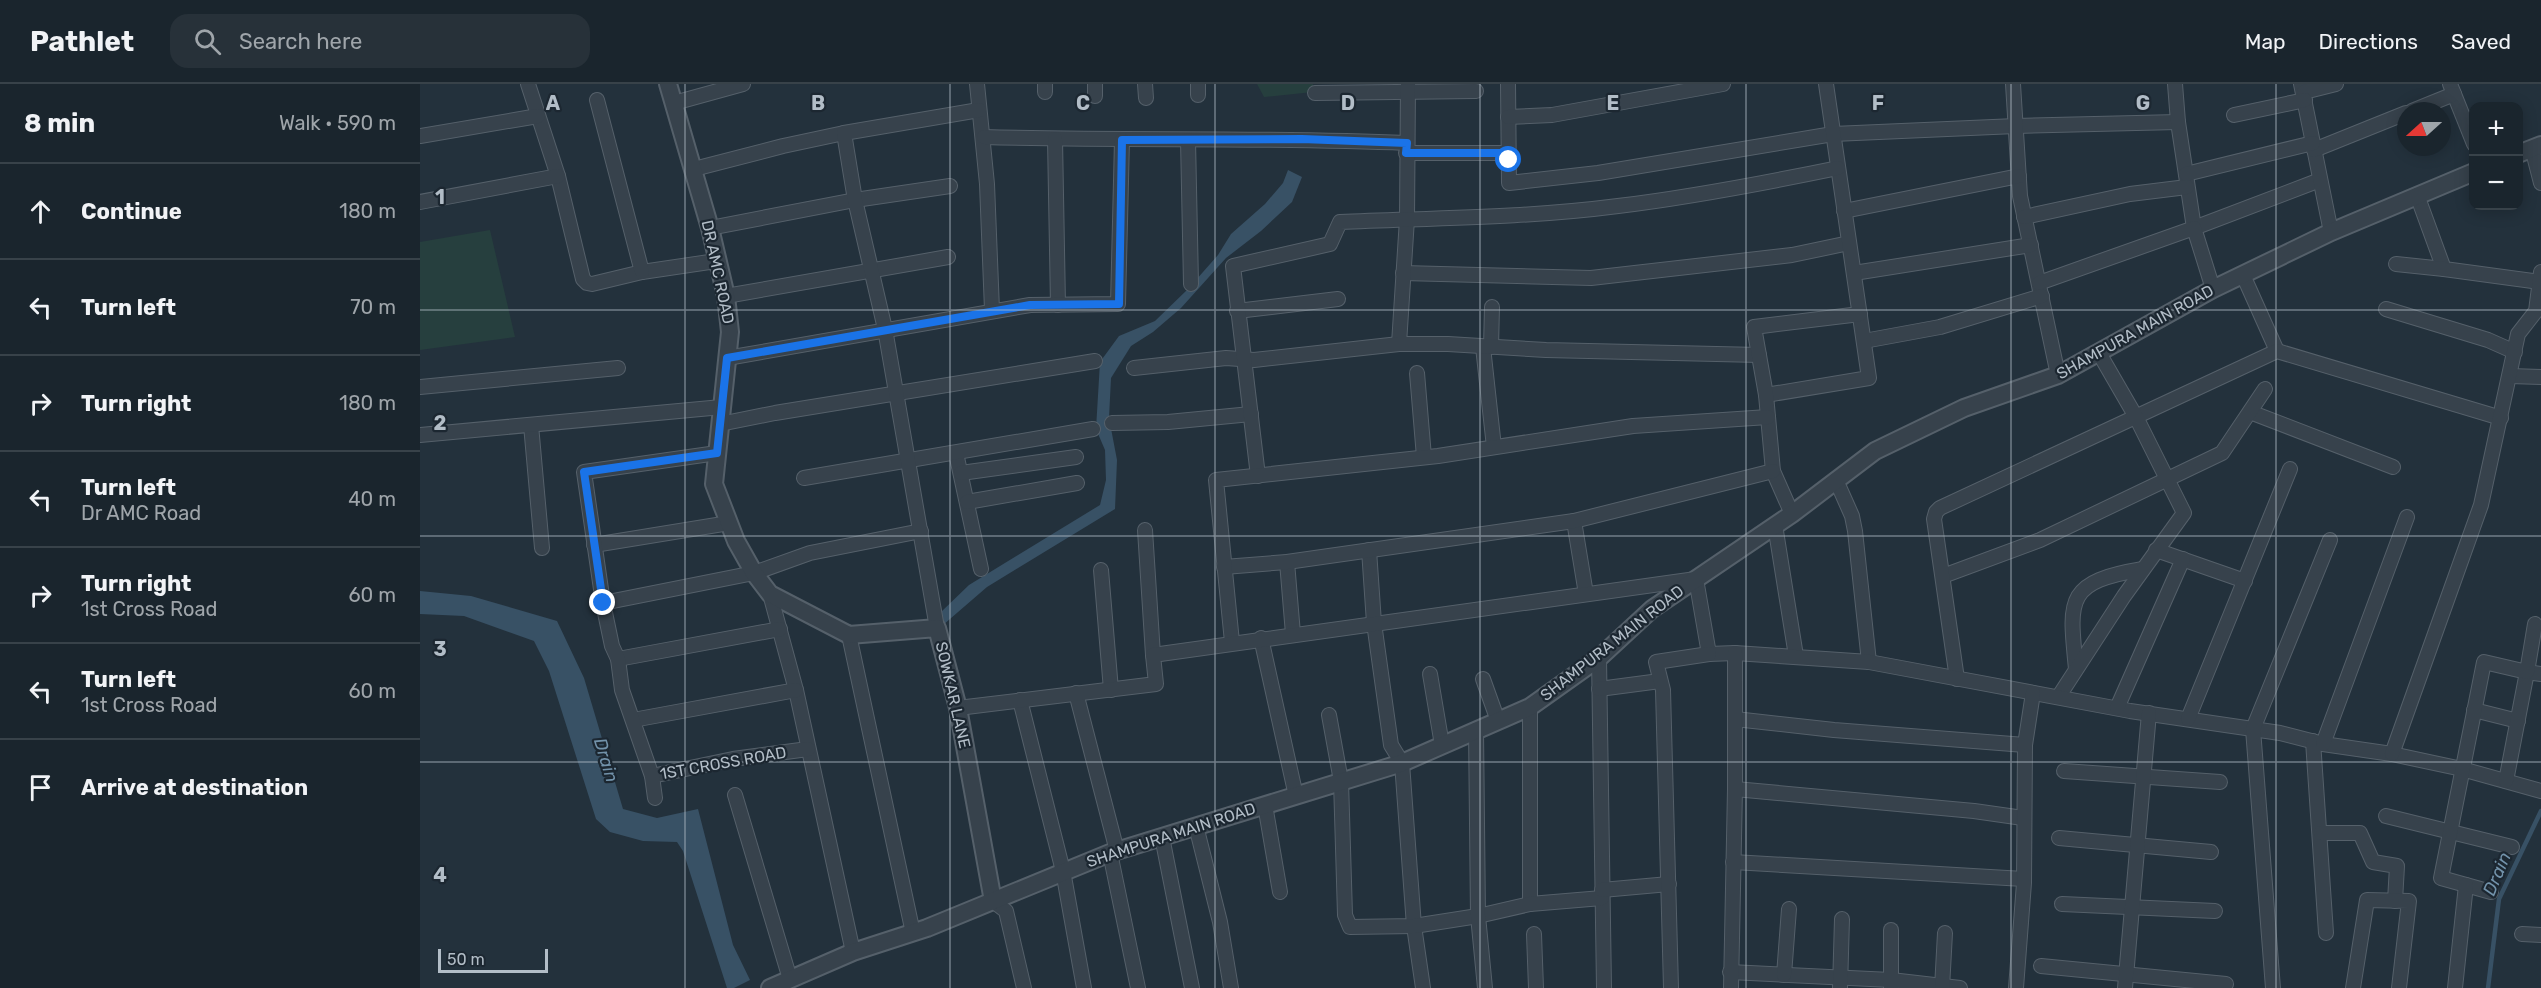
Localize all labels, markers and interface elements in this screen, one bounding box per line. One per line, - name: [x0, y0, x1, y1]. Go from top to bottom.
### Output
- search box: [170, 14, 590, 68]
- text: Pathlet: [30, 25, 134, 58]
- icon: search: [191, 25, 224, 58]
- text: Search here: [239, 28, 362, 55]
- text: Map: [2245, 29, 2286, 54]
- text: Directions: [2319, 29, 2418, 54]
- text: Saved: [2451, 29, 2511, 54]
- text: A: [546, 91, 561, 115]
- text: B: [811, 91, 825, 115]
- text: C: [1076, 91, 1090, 115]
- text: D: [1341, 91, 1355, 115]
- text: E: [1607, 91, 1619, 115]
- text: F: [1872, 91, 1884, 115]
- text: G: [2136, 91, 2150, 115]
- north arrow: [2397, 102, 2451, 156]
- map controls: [2469, 102, 2523, 210]
- button: +: [2469, 102, 2523, 156]
- text: 8 min: [24, 108, 95, 139]
- text: Walk · 590 m: [279, 111, 396, 135]
- route start: [1495, 146, 1521, 172]
- button: −: [2469, 156, 2523, 210]
- text: 1: [435, 185, 445, 209]
- icon: ahead: [24, 195, 57, 228]
- text: Continue: [81, 198, 182, 225]
- text: 180 m: [339, 199, 396, 223]
- street label: DR AMC ROAD: [698, 218, 738, 326]
- street label: SHAMPURA MAIN ROAD: [2053, 281, 2217, 383]
- icon: left: [24, 291, 57, 324]
- text: Turn left: [81, 294, 176, 321]
- text: 70 m: [350, 295, 396, 319]
- icon: right: [24, 387, 57, 420]
- text: Turn right: [81, 390, 191, 417]
- text: 180 m: [339, 391, 396, 415]
- text: 2: [434, 411, 447, 435]
- text: Turn left: [81, 474, 176, 501]
- icon: left: [24, 483, 57, 516]
- text: 40 m: [348, 487, 396, 511]
- text: Dr AMC Road: [81, 501, 201, 525]
- text: Turn right: [81, 570, 191, 597]
- icon: right: [24, 579, 57, 612]
- street label: SHAMPURA MAIN ROAD: [1537, 581, 1687, 705]
- text: 60 m: [349, 583, 396, 607]
- route end: [589, 589, 615, 615]
- text: 1st Cross Road: [81, 597, 217, 621]
- text: 3: [433, 637, 447, 661]
- street label: SOWKAR LANE: [932, 640, 974, 750]
- text: Turn left: [81, 666, 176, 693]
- icon: left: [24, 675, 57, 708]
- text: 60 m: [349, 679, 396, 703]
- text: 1st Cross Road: [81, 693, 217, 717]
- water label: Drain: [589, 735, 623, 785]
- street label: 1ST CROSS ROAD: [658, 743, 788, 783]
- icon: arrive: [24, 771, 57, 804]
- text: Arrive at destination: [81, 774, 308, 801]
- street label: SHAMPURA MAIN ROAD: [1084, 799, 1258, 871]
- water label: Drain: [2478, 849, 2516, 899]
- text: 4: [433, 863, 447, 887]
- scale bar: [438, 946, 548, 974]
- text: 50 m: [447, 950, 485, 969]

